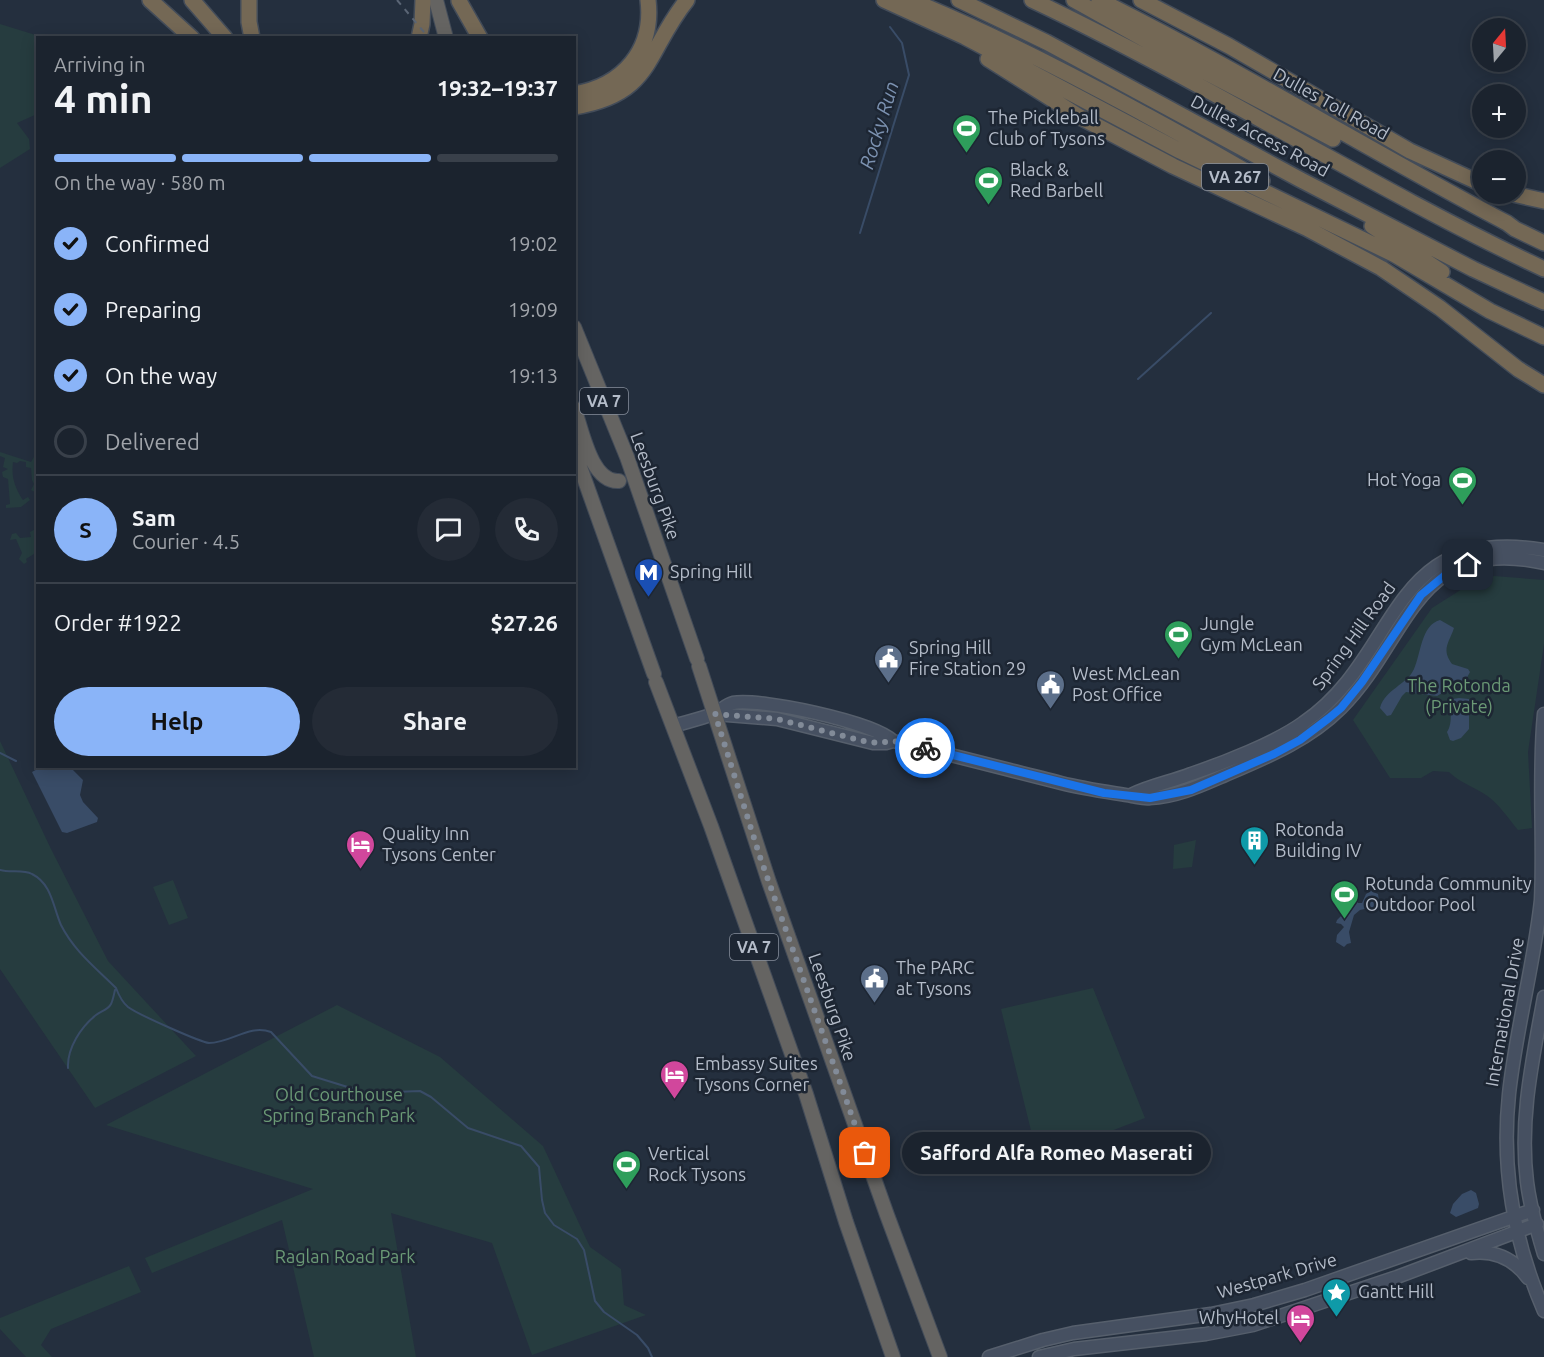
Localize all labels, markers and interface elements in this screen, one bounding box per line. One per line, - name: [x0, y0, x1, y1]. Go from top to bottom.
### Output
- north arrow: [1472, 18, 1526, 72]
- map controls: [1472, 18, 1526, 204]
- text: Arriving in: [54, 53, 145, 76]
- street label: Dulles Toll Road: [1270, 63, 1393, 143]
- text: 19:32–19:37: [437, 75, 558, 100]
- text: 4 min: [54, 77, 153, 120]
- water label: Rocky Run: [854, 78, 903, 172]
- button: +: [1472, 84, 1526, 138]
- street label: Dulles Access Road: [1188, 90, 1333, 180]
- place label: The Pickleball Club of Tysons: [988, 107, 1105, 148]
- sports icon: The Pickleball Club of Tysons: [951, 112, 983, 154]
- button: −: [1472, 150, 1526, 204]
- place label: Black & Red Barbell: [1010, 159, 1103, 200]
- sports icon: Black & Red Barbell: [973, 164, 1005, 206]
- road number: VA 267: [1202, 164, 1268, 190]
- text: On the way · 580 m: [54, 171, 226, 194]
- icon: check: [54, 227, 87, 260]
- text: Confirmed: [105, 231, 210, 256]
- text: 19:02: [508, 232, 558, 255]
- icon: check: [54, 293, 87, 326]
- text: Preparing: [105, 297, 202, 322]
- text: 19:09: [508, 298, 558, 321]
- icon: check: [54, 359, 87, 392]
- text: On the way: [105, 363, 217, 388]
- text: 19:13: [508, 364, 558, 387]
- road number: VA 7: [580, 388, 628, 414]
- text: Delivered: [105, 429, 200, 454]
- street label: Leesburg Pike: [627, 429, 685, 542]
- sports icon: Hot Yoga: [1446, 464, 1478, 506]
- place label: Hot Yoga: [1367, 469, 1441, 489]
- button: chat: [417, 498, 480, 561]
- button: phone: [495, 498, 558, 561]
- text: Sam: [132, 505, 176, 530]
- text: S: [79, 517, 92, 542]
- text: Courier · 4.5: [132, 530, 240, 553]
- pin: [1442, 539, 1493, 590]
- icon: home: [1451, 548, 1484, 581]
- metro station icon: Spring Hill: [633, 556, 665, 598]
- place label: Spring Hill: [670, 561, 753, 581]
- street label: Spring Hill Road: [1308, 578, 1399, 693]
- text: Order #1922: [54, 610, 182, 635]
- text: $27.26: [491, 610, 558, 635]
- place label: Jungle Gym McLean: [1200, 613, 1303, 654]
- sports icon: Jungle Gym McLean: [1163, 618, 1195, 660]
- place label: Spring Hill Fire Station 29: [909, 637, 1026, 678]
- public building icon: Spring Hill Fire Station 29: [872, 642, 904, 684]
- place label: West McLean Post Office: [1072, 663, 1180, 704]
- public building icon: West McLean Post Office: [1035, 668, 1067, 710]
- park label: The Rotonda (Private): [1407, 675, 1511, 717]
- button: Help: [54, 687, 300, 756]
- button: Share: [312, 687, 558, 756]
- courier: [895, 718, 955, 778]
- icon: bike: [909, 732, 942, 765]
- place label: Rotonda Building IV: [1275, 819, 1362, 860]
- place label: Quality Inn Tysons Center: [382, 823, 496, 864]
- building icon: Rotonda Building IV: [1238, 824, 1270, 866]
- hotel icon: Quality Inn Tysons Center: [345, 828, 377, 870]
- place label: Rotunda Community Outdoor Pool: [1365, 873, 1532, 914]
- sports icon: Rotunda Community Outdoor Pool: [1328, 878, 1360, 920]
- road number: VA 7: [730, 934, 778, 960]
- street label: International Drive: [1481, 936, 1527, 1088]
- street label: Leesburg Pike: [805, 950, 861, 1063]
- place label: The PARC at Tysons: [896, 957, 974, 998]
- public building icon: The PARC at Tysons: [859, 962, 891, 1004]
- place label: Embassy Suites Tysons Corner: [695, 1053, 818, 1094]
- hotel icon: Embassy Suites Tysons Corner: [658, 1058, 690, 1100]
- park label: Old Courthouse Spring Branch Park: [263, 1084, 415, 1125]
- pin: [839, 1127, 890, 1178]
- callout: Safford Alfa Romeo Maserati: [901, 1132, 1210, 1174]
- icon: bag: [848, 1136, 881, 1169]
- text: Safford Alfa Romeo Maserati: [920, 1141, 1193, 1164]
- place label: Vertical Rock Tysons: [648, 1143, 746, 1184]
- sports icon: Vertical Rock Tysons: [611, 1148, 643, 1190]
- park label: Raglan Road Park: [275, 1246, 415, 1266]
- street label: Westpark Drive: [1215, 1248, 1339, 1302]
- place icon: Gantt Hill: [1321, 1276, 1353, 1318]
- place label: Gantt Hill: [1358, 1281, 1434, 1301]
- hotel icon: WhyHotel: [1284, 1302, 1316, 1344]
- place label: WhyHotel: [1199, 1307, 1279, 1327]

